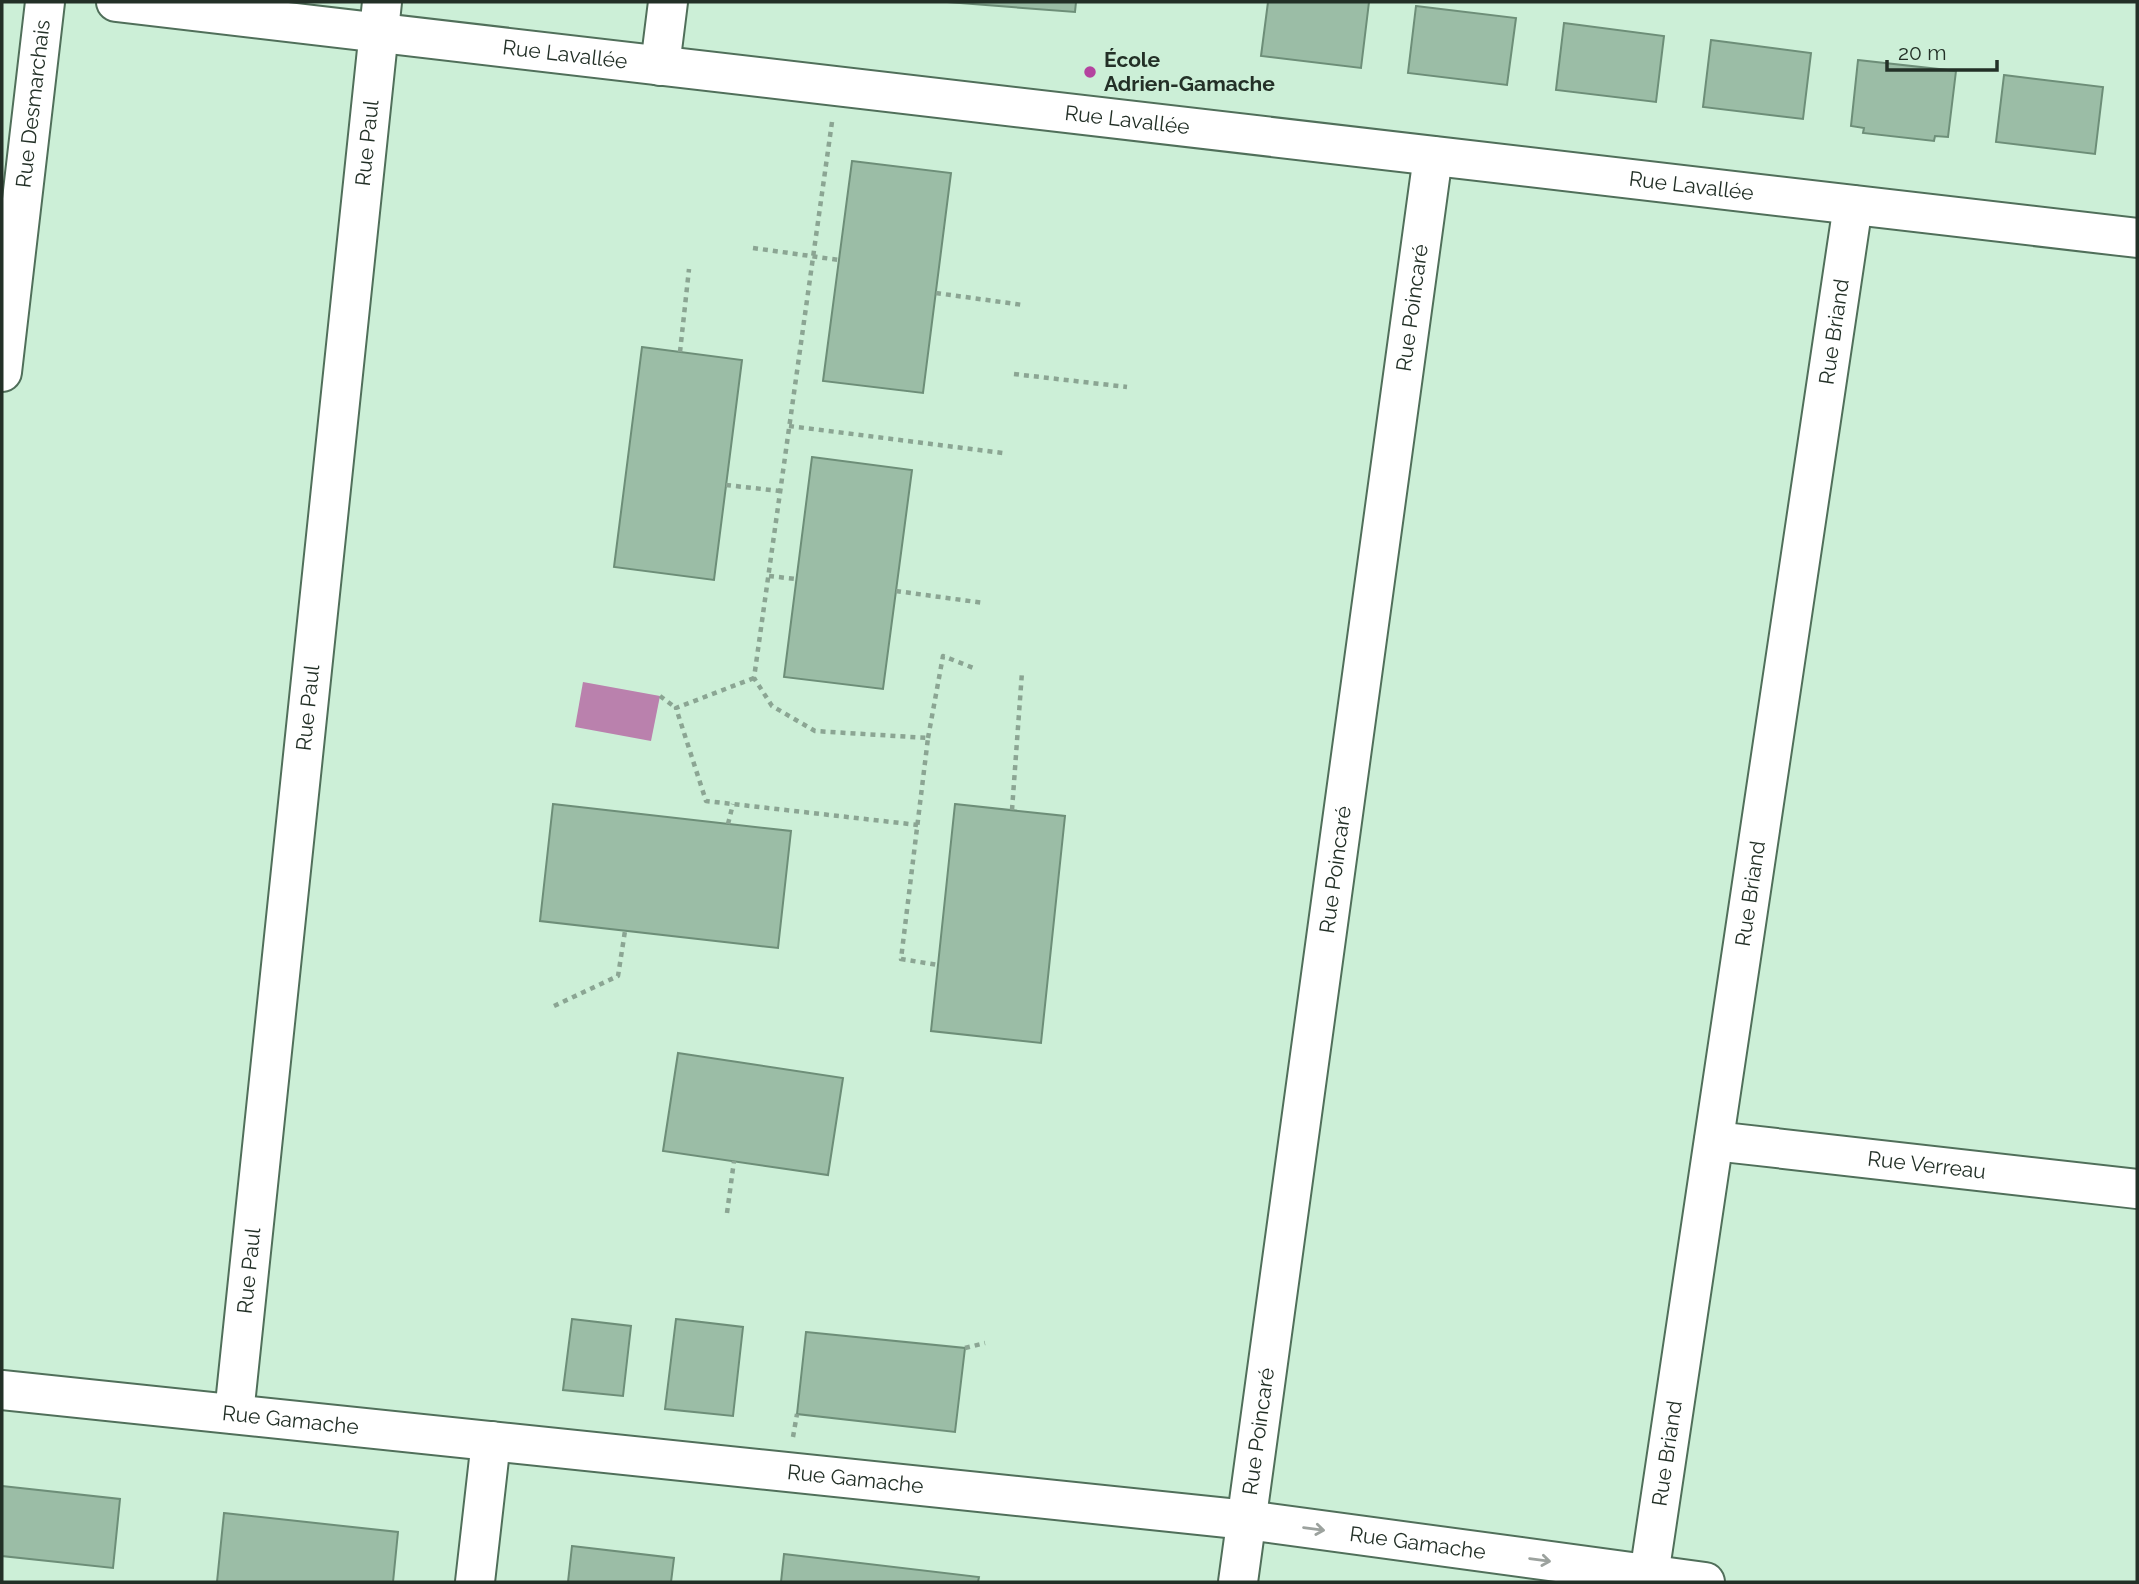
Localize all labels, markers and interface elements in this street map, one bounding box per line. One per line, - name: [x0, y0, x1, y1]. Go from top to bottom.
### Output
- street label: Rue Desmarchais: [10, 18, 55, 189]
- scale bar: [1887, 28, 1997, 72]
- street label: Rue Lavallée: [501, 34, 629, 74]
- text: 20 m: [1898, 40, 1946, 65]
- place label: École Adrien-Gamache: [1104, 47, 1275, 96]
- marker: École Adrien-Gamache: [1082, 64, 1098, 80]
- street label: Rue Paul: [350, 98, 384, 187]
- street label: Rue Lavallée: [1063, 100, 1191, 139]
- street label: Rue Lavallée: [1628, 166, 1755, 205]
- street label: Rue Poincaré: [1391, 243, 1433, 373]
- street label: Rue Briand: [1813, 277, 1854, 386]
- street label: Rue Paul: [291, 663, 324, 752]
- street label: Rue Poincaré: [1314, 804, 1356, 935]
- street label: Rue Briand: [1730, 839, 1770, 948]
- street label: Rue Verreau: [1866, 1146, 1987, 1184]
- street label: Rue Paul: [232, 1226, 265, 1315]
- street label: Rue Poincaré: [1237, 1366, 1279, 1497]
- street label: Rue Briand: [1646, 1399, 1687, 1508]
- street label: Rue Gamache: [221, 1400, 360, 1439]
- street label: Rue Gamache: [786, 1459, 925, 1498]
- street label: Rue Gamache: [1348, 1521, 1487, 1564]
- one-way arrow: [1303, 1523, 1325, 1536]
- one-way arrow: [1528, 1554, 1551, 1567]

